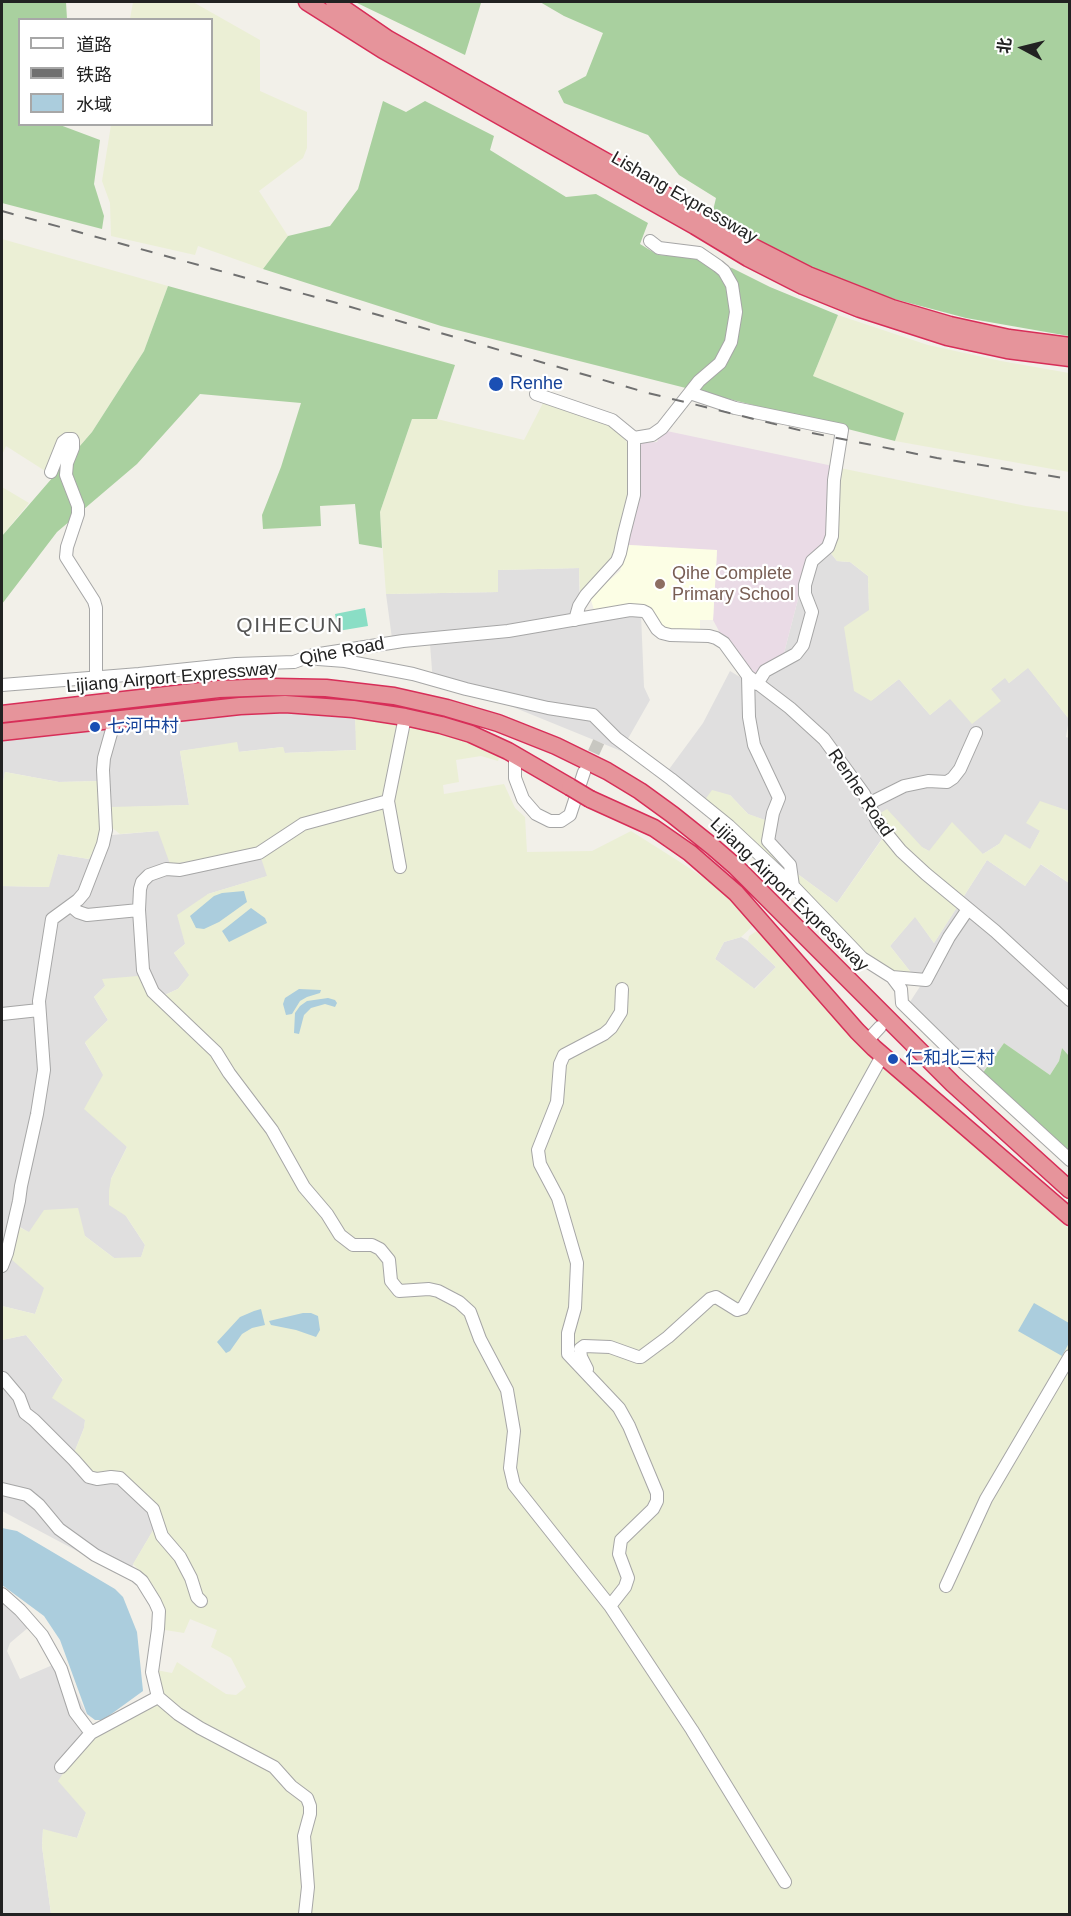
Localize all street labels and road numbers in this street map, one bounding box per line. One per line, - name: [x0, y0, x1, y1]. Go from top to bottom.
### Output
- street label: Lishang Expressway: [607, 147, 761, 249]
- street label: Qihe Road: [298, 633, 386, 671]
- street label: Lijiang Airport Expressway: [65, 658, 279, 698]
- street label: Renhe Road: [823, 745, 897, 841]
- street label: Lijiang Airport Expressway: [705, 814, 873, 976]

